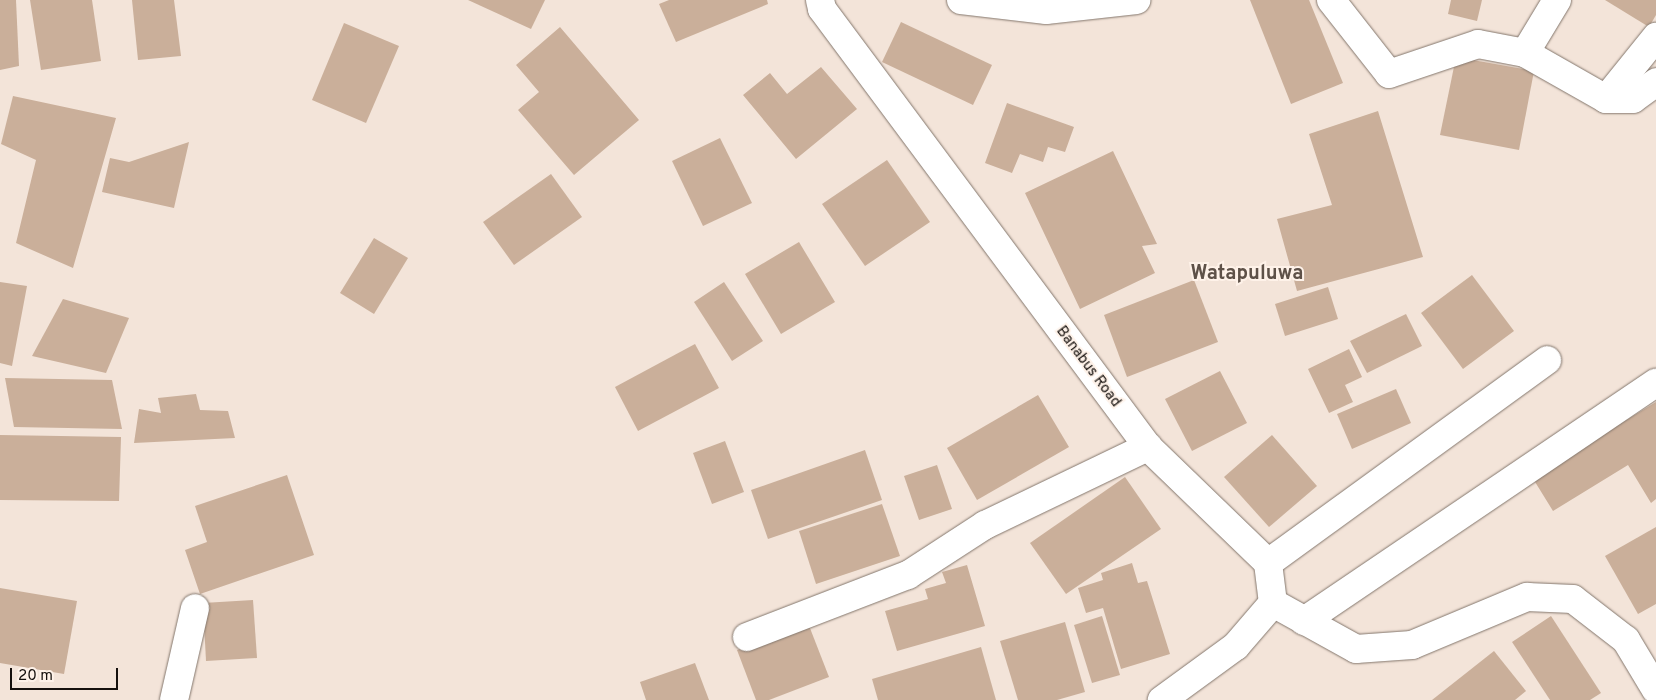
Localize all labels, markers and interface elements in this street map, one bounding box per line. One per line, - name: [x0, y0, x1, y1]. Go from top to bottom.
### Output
- district label: Watapuluwa: [1191, 262, 1303, 286]
- street label: Banabus Road: [1052, 323, 1124, 411]
- scale bar: [12, 658, 120, 690]
- text: 20 m: [18, 667, 53, 686]

